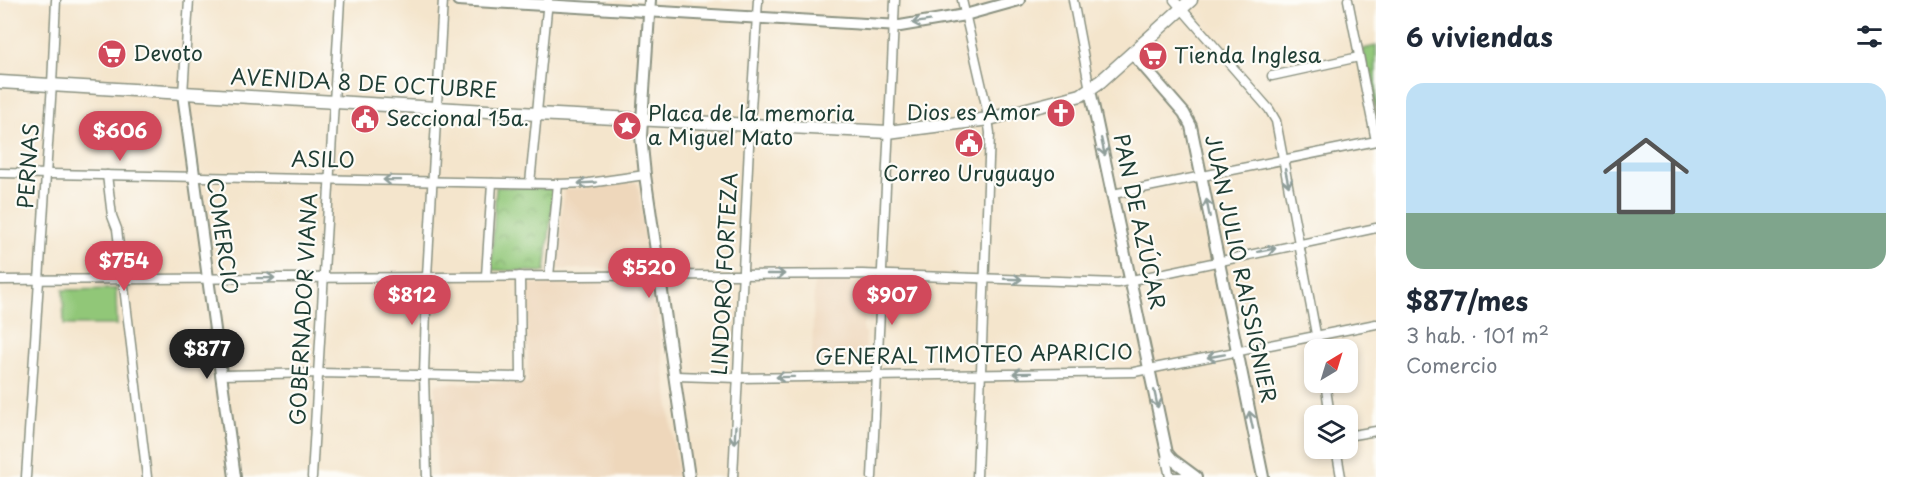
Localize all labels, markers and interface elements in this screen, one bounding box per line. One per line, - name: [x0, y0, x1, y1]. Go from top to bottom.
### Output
- one-way arrow: [912, 17, 932, 28]
- text: 6 viviendas: [1406, 17, 1553, 56]
- icon: filters: [1853, 20, 1886, 53]
- place label: Devoto: [133, 36, 203, 68]
- supermarket icon: Devoto: [96, 38, 128, 70]
- place label: Tienda Inglesa: [1174, 38, 1322, 70]
- supermarket icon: Tienda Inglesa: [1137, 40, 1169, 72]
- street label: AVENIDA 8 DE OCTUBRE: [230, 59, 498, 105]
- place label: Dios es Amor: [907, 95, 1040, 127]
- place label: Placa de la memoria a Miguel Mato: [648, 96, 855, 152]
- church icon: Dios es Amor: [1045, 97, 1077, 129]
- place label: Seccional 15a.: [386, 101, 529, 133]
- public building icon: Seccional 15a.: [349, 103, 381, 135]
- place icon: Placa de la memoria a Miguel Mato: [611, 110, 643, 142]
- pin: $606: [84, 111, 156, 162]
- text: $606: [93, 115, 147, 145]
- street label: PERNAS: [8, 122, 46, 210]
- icon: home: [1592, 122, 1700, 230]
- public building icon: Correo Uruguayo: [953, 127, 985, 159]
- street label: PAN DE AZÚCAR: [1107, 131, 1175, 313]
- street label: JUAN JULIO RAISSIGNIER: [1198, 131, 1286, 406]
- one-way arrow: [1097, 137, 1109, 156]
- street label: ASILO: [291, 141, 355, 175]
- place label: Correo Uruguayo: [883, 156, 1055, 188]
- one-way arrow: [1281, 169, 1293, 188]
- street label: LINDORO FORTEZA: [702, 172, 744, 376]
- one-way arrow: [383, 174, 403, 186]
- street label: COMERCIO: [200, 175, 248, 296]
- one-way arrow: [578, 177, 597, 188]
- street label: GOBERNADOR VIANA: [280, 192, 324, 426]
- one-way arrow: [1202, 199, 1213, 218]
- pin: $754: [88, 241, 160, 292]
- one-way arrow: [1257, 244, 1277, 255]
- text: $754: [99, 245, 149, 275]
- pin: $520: [613, 248, 685, 299]
- text: $520: [622, 252, 676, 282]
- one-way arrow: [766, 268, 786, 280]
- one-way arrow: [256, 273, 276, 284]
- one-way arrow: [1003, 274, 1023, 285]
- pin: $812: [376, 275, 448, 326]
- pin: $907: [856, 275, 928, 326]
- text: $812: [388, 279, 436, 309]
- text: $907: [867, 279, 917, 309]
- text: $877/mes: [1406, 281, 1528, 320]
- text: 3 hab. · 101 m²: [1406, 320, 1549, 350]
- pin: $877: [171, 329, 243, 380]
- text: $877: [183, 333, 231, 363]
- street label: GENERAL TIMOTEO APARICIO: [815, 334, 1133, 372]
- north arrow: [1304, 339, 1358, 393]
- map controls: [1304, 339, 1358, 459]
- text: Comercio: [1406, 350, 1497, 380]
- one-way arrow: [1206, 351, 1226, 362]
- one-way arrow: [1013, 367, 1033, 379]
- one-way arrow: [776, 372, 796, 383]
- one-way arrow: [1151, 389, 1163, 408]
- button: layers: [1304, 405, 1358, 459]
- one-way arrow: [1245, 410, 1256, 430]
- one-way arrow: [729, 424, 741, 444]

